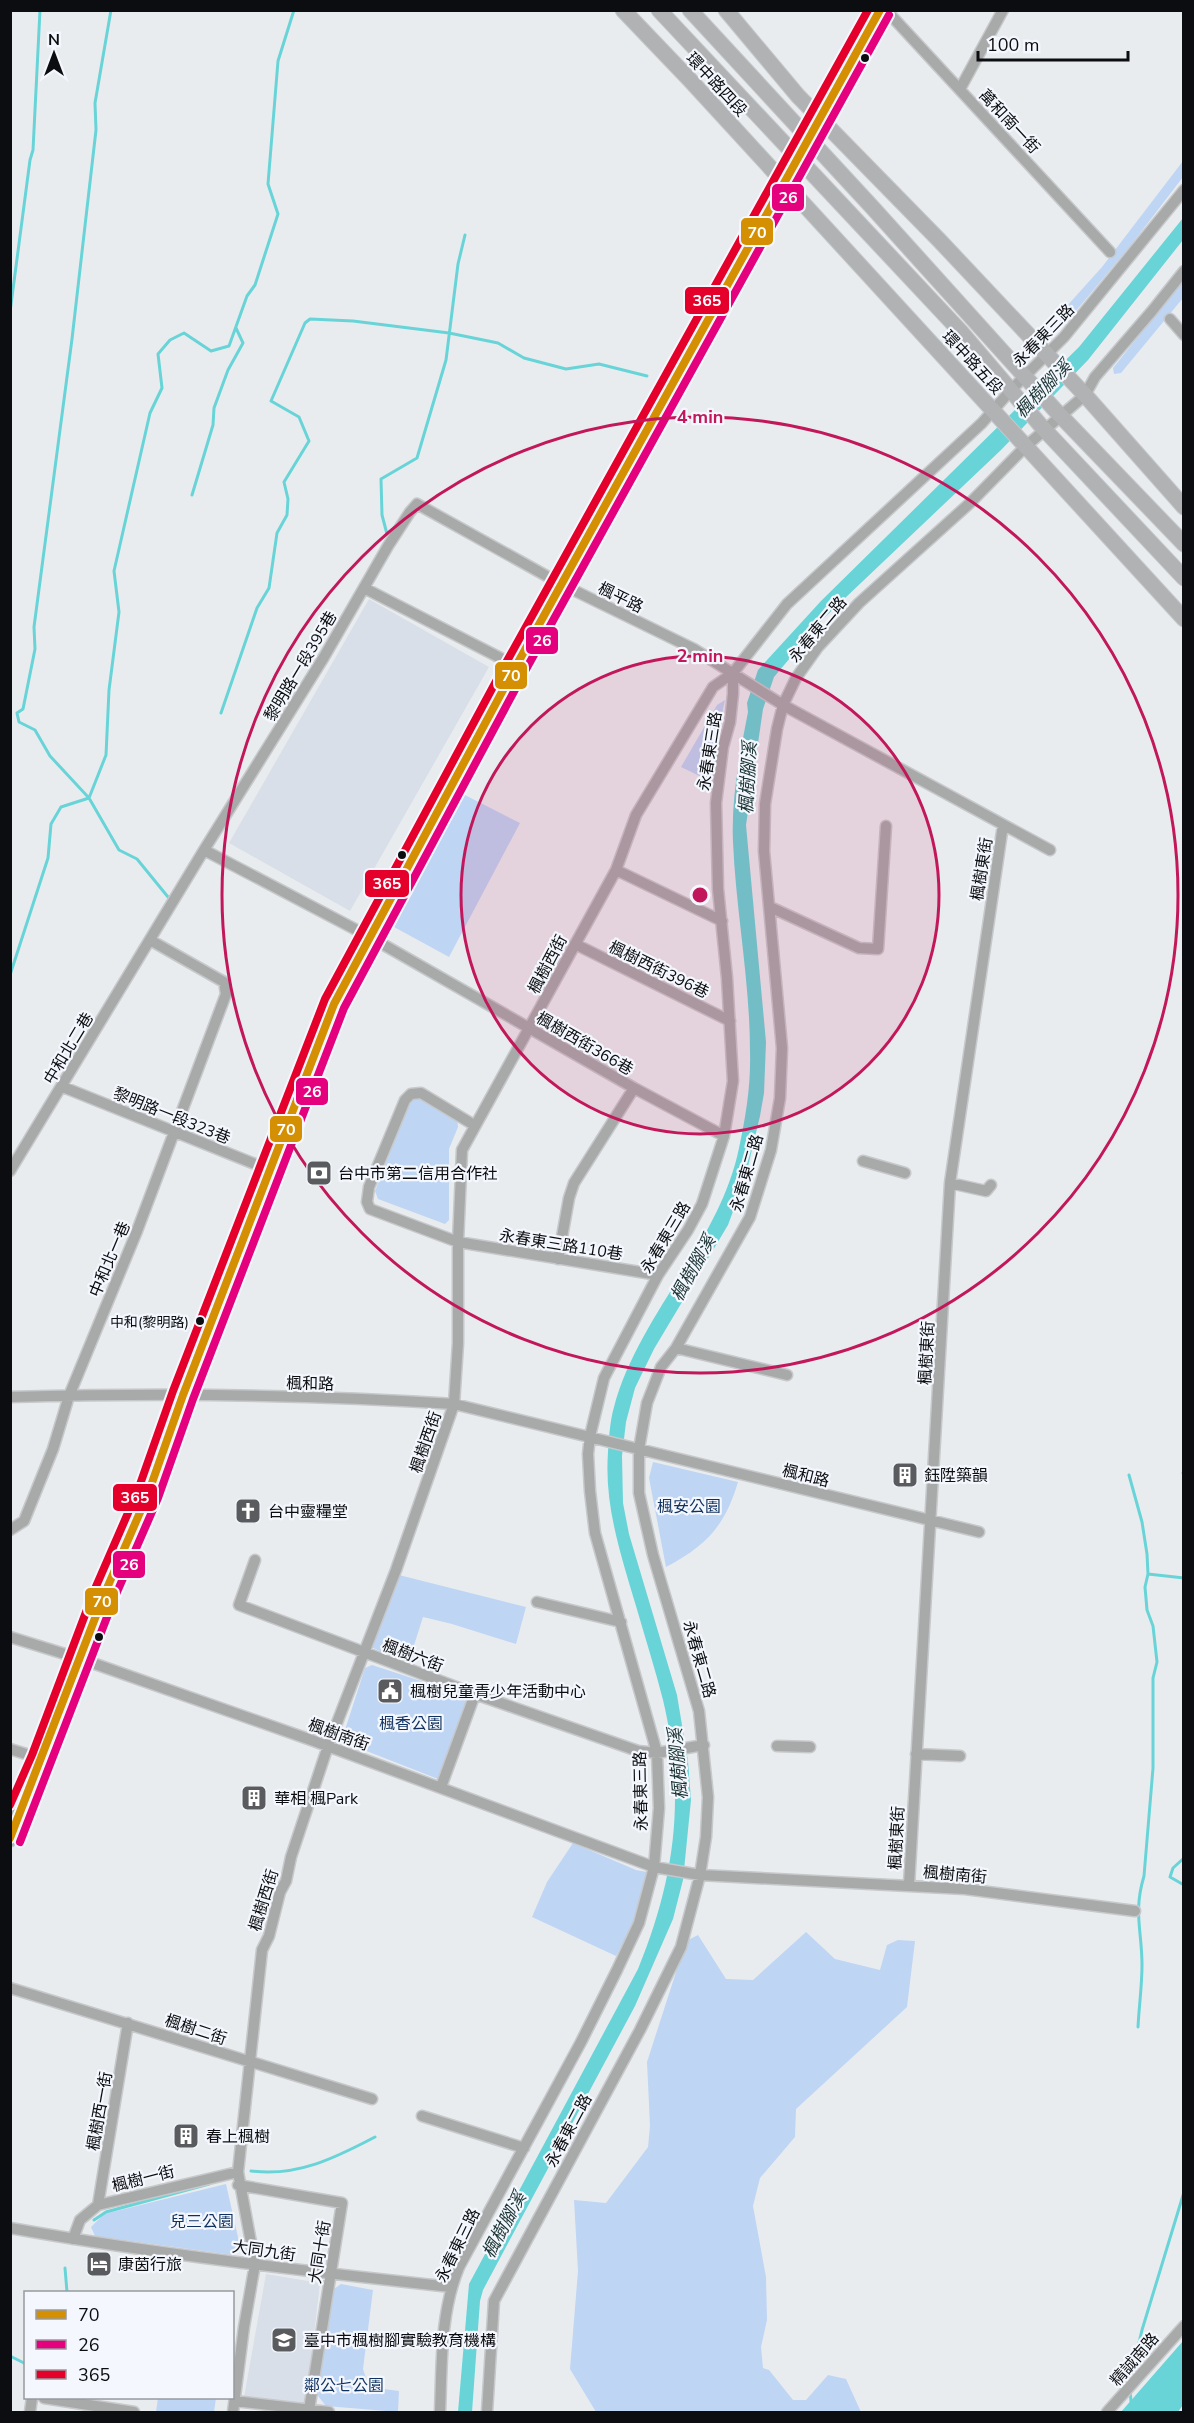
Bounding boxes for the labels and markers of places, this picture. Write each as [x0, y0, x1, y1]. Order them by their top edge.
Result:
unlabelled marker [859, 52, 871, 64]
unlabelled marker [396, 849, 408, 861]
centre of rings [690, 885, 710, 905]
bank icon: 台中市第二信用合作社 [304, 1158, 334, 1188]
place label: 台中市第二信用合作社 [338, 1163, 498, 1185]
place label: 中和(黎明路) [110, 1313, 189, 1332]
marker: 中和(黎明路) [194, 1315, 206, 1327]
building icon: 鈺陞築韻 [890, 1460, 920, 1490]
place label: 鈺陞築韻 [924, 1465, 988, 1487]
church icon: 台中靈糧堂 [233, 1496, 263, 1526]
place label: 台中靈糧堂 [268, 1501, 348, 1523]
unlabelled marker [93, 1631, 105, 1643]
public building icon: 楓樹兒童青少年活動中心 [375, 1676, 405, 1706]
place label: 楓樹兒童青少年活動中心 [410, 1681, 586, 1703]
building icon: 華相 楓Park [239, 1783, 269, 1813]
place label: 華相 楓Park [274, 1788, 359, 1810]
building icon: 春上楓樹 [171, 2121, 201, 2151]
place label: 春上楓樹 [206, 2126, 270, 2148]
hotel icon: 康茵行旅 [84, 2249, 114, 2279]
place label: 康茵行旅 [118, 2254, 182, 2276]
school or university icon: 臺中市楓樹腳實驗教育機構 [269, 2325, 299, 2355]
place label: 臺中市楓樹腳實驗教育機構 [304, 2330, 496, 2352]

